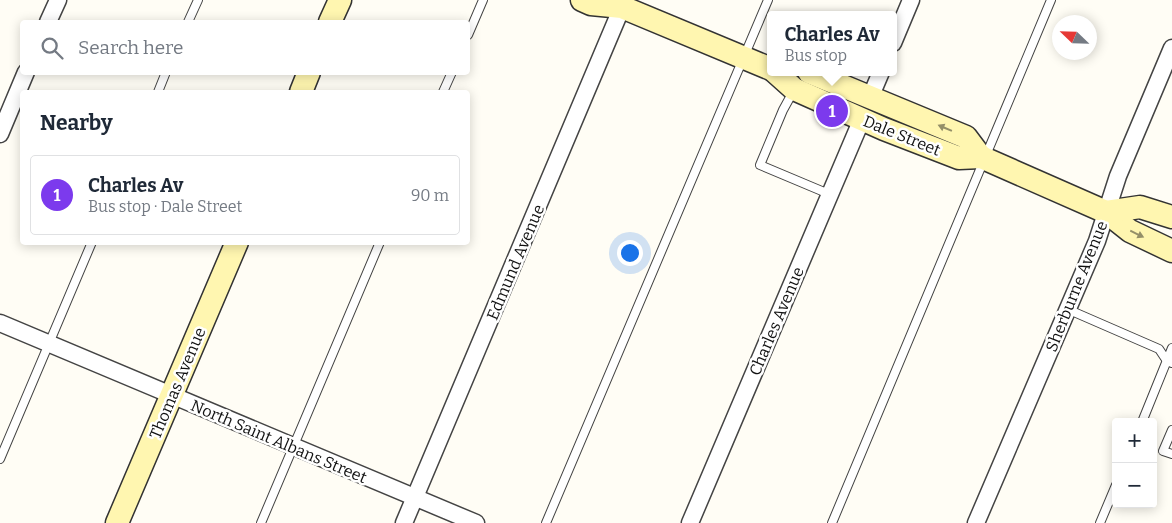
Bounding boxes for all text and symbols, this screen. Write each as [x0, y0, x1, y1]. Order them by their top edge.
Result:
popup [767, 11, 897, 76]
north arrow [1052, 15, 1097, 60]
search box [20, 20, 470, 75]
text: Charles Av [784, 23, 880, 46]
icon: search [38, 34, 66, 62]
text: Search here [78, 36, 183, 59]
text: Bus stop [784, 46, 847, 65]
pin: 1 [816, 92, 848, 130]
text: Nearby [40, 110, 113, 136]
street label: Dale Street [860, 111, 943, 160]
one-way arrow [938, 123, 952, 131]
text: Charles Av [88, 174, 183, 197]
text: 1 [54, 186, 60, 205]
text: 90 m [411, 186, 449, 205]
text: Bus stop · Dale Street [88, 197, 242, 216]
street label: Edmund Avenue [483, 202, 548, 323]
street label: Sherburne Avenue [1042, 218, 1111, 354]
one-way arrow [1130, 230, 1144, 238]
your location [617, 240, 643, 266]
street label: Charles Avenue [745, 264, 808, 378]
street label: Thomas Avenue [145, 325, 210, 442]
street label: North Saint Albans Street [188, 396, 370, 487]
map controls [1112, 418, 1157, 508]
button: + [1112, 418, 1157, 463]
button: − [1112, 463, 1157, 508]

